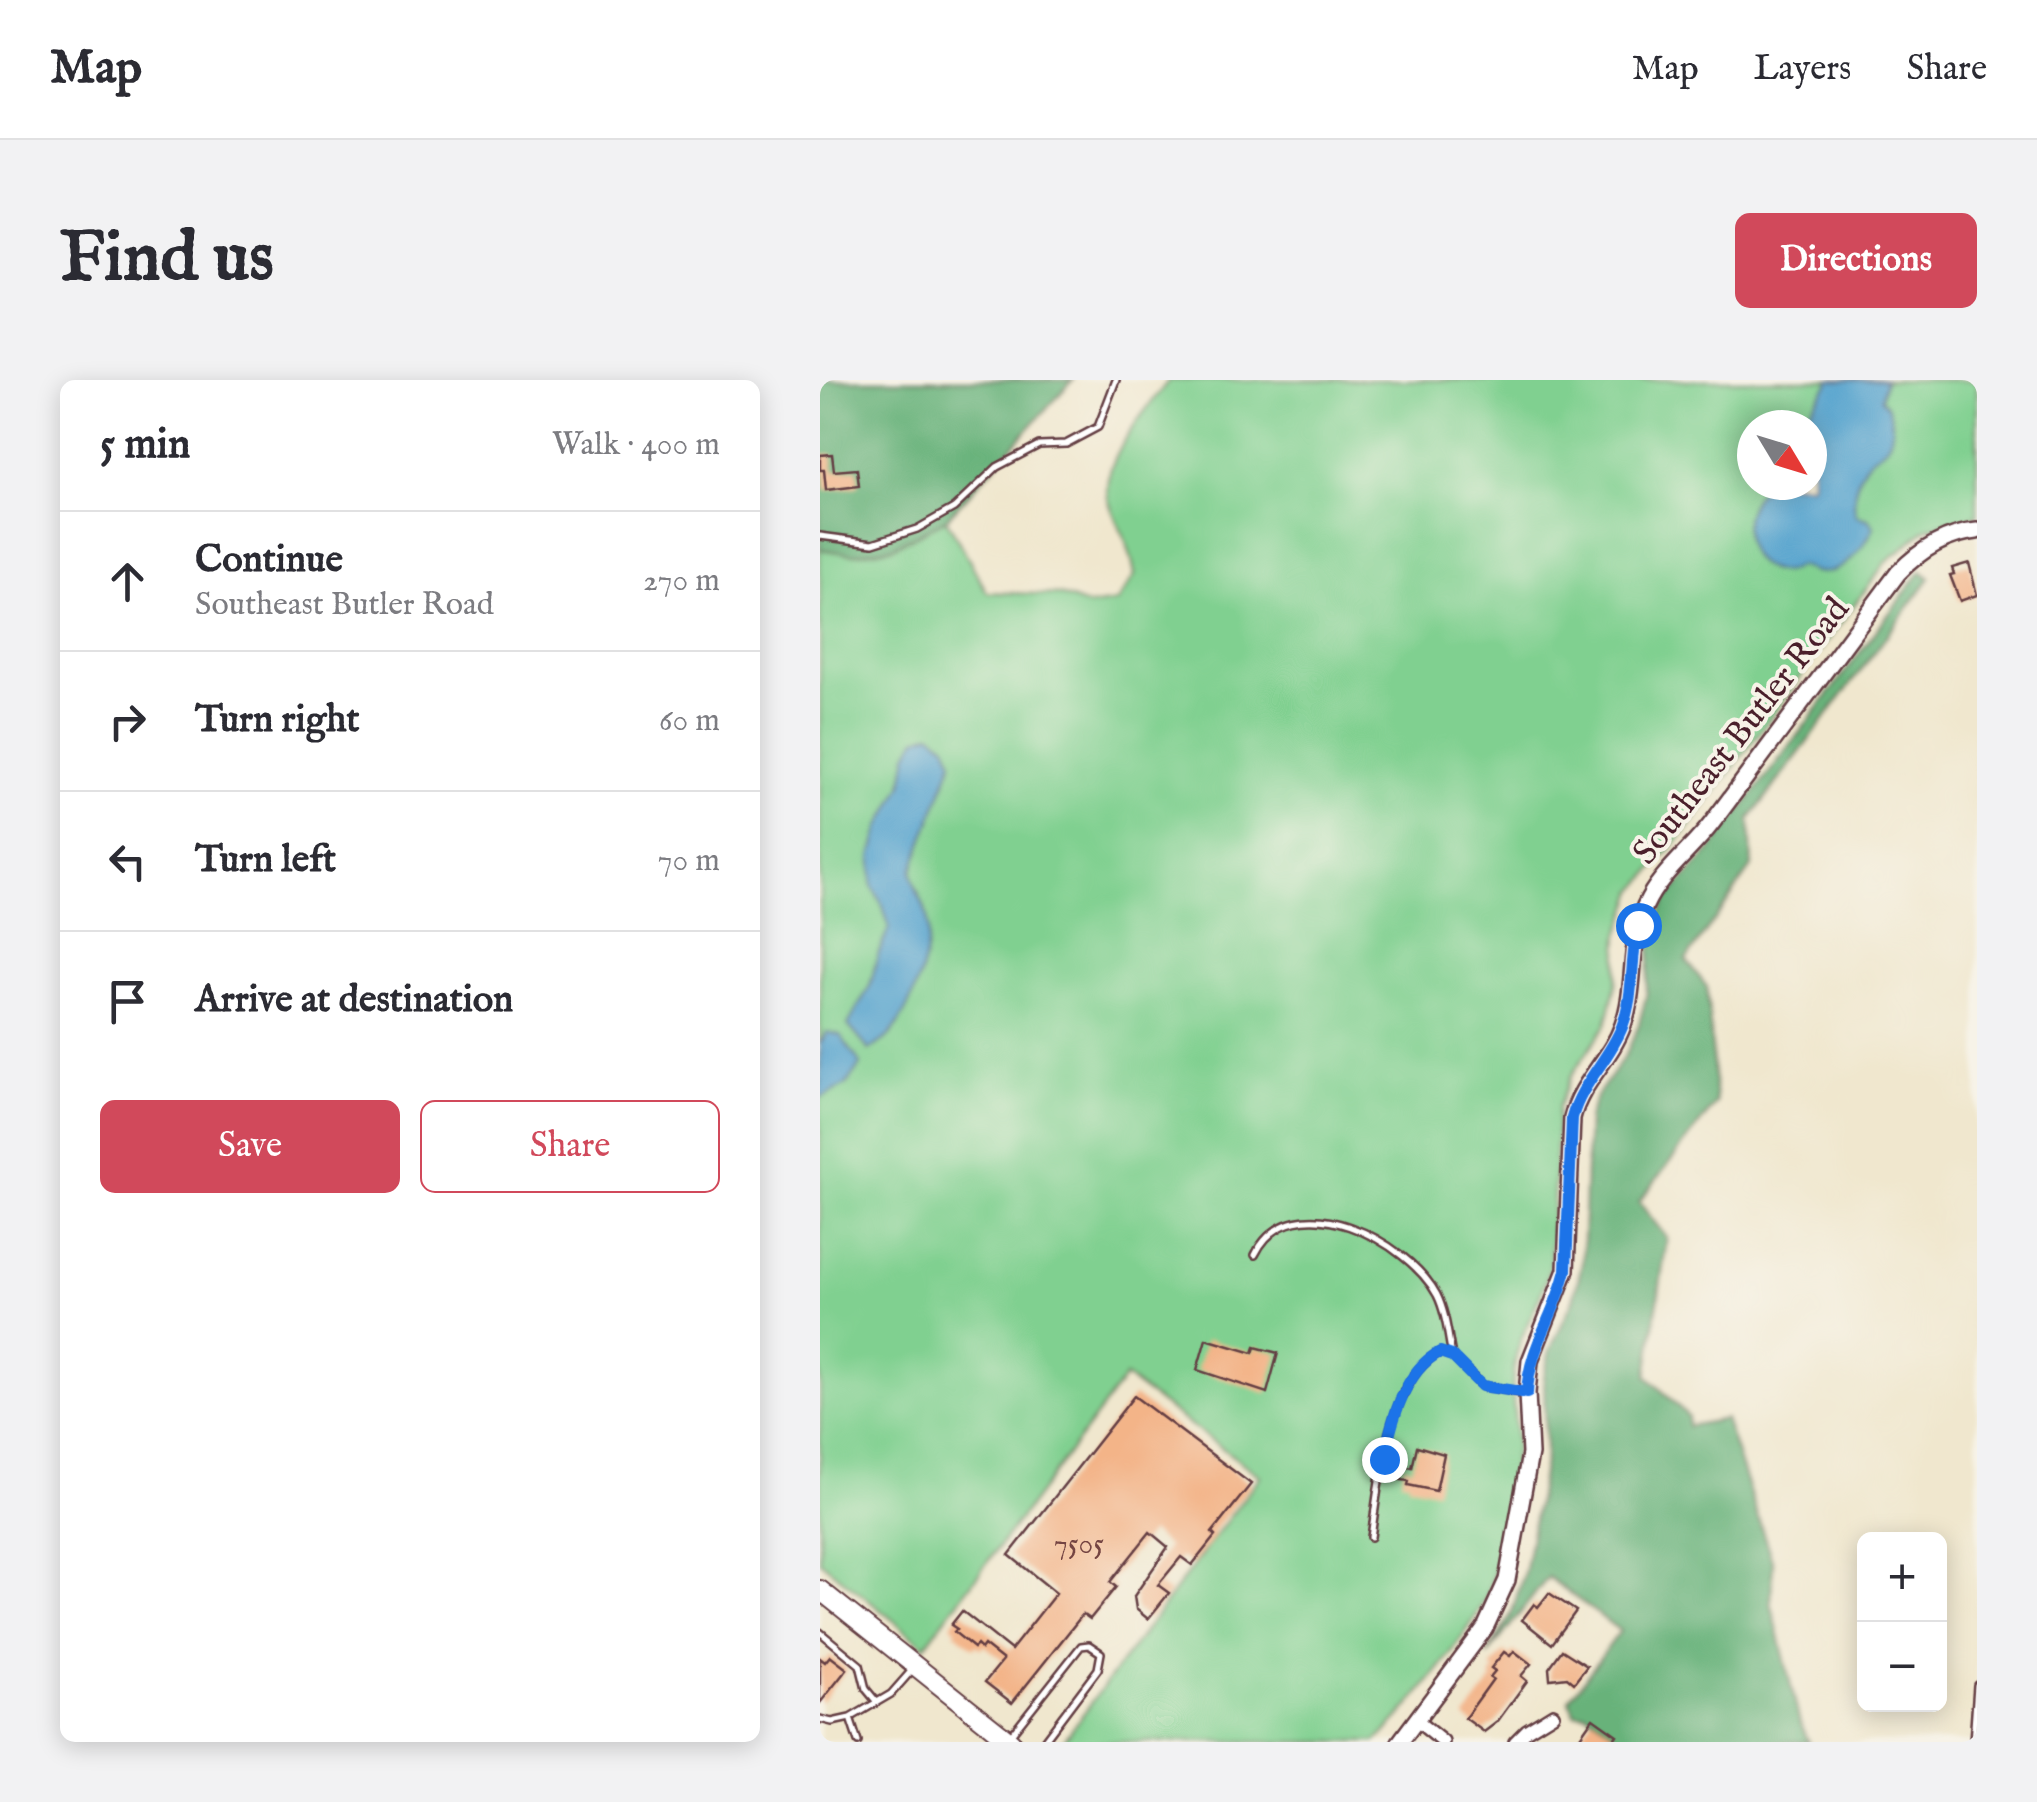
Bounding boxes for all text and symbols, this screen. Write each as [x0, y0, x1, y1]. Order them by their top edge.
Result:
text: Map [50, 39, 142, 99]
text: Map [1632, 47, 1699, 92]
text: Layers [1754, 47, 1851, 92]
text: Share [1906, 47, 1987, 92]
button: Directions [1735, 213, 1977, 308]
text: Find us [60, 216, 274, 304]
north arrow [1737, 410, 1827, 500]
text: 5 min [100, 419, 190, 472]
text: Walk · 400 m [552, 425, 720, 466]
text: Continue [195, 537, 343, 585]
icon: ahead [100, 554, 155, 609]
text: 270 m [643, 561, 720, 602]
text: Southeast Butler Road [195, 585, 494, 626]
street label: Southeast Butler Road [1624, 589, 1861, 874]
icon: right [100, 694, 155, 749]
text: Turn right [195, 697, 359, 745]
text: 60 m [659, 701, 720, 742]
icon: left [100, 834, 155, 889]
text: Turn left [195, 837, 336, 885]
text: 70 m [658, 841, 720, 882]
route start [1616, 903, 1662, 949]
icon: arrive [100, 974, 155, 1029]
text: Arrive at destination [195, 977, 513, 1025]
button: Save [100, 1100, 400, 1193]
button: Share [420, 1100, 720, 1193]
route end [1362, 1437, 1408, 1483]
house number: 7505 [1054, 1526, 1104, 1564]
map controls [1857, 1532, 1947, 1712]
button: + [1857, 1532, 1947, 1622]
button: − [1857, 1622, 1947, 1712]

